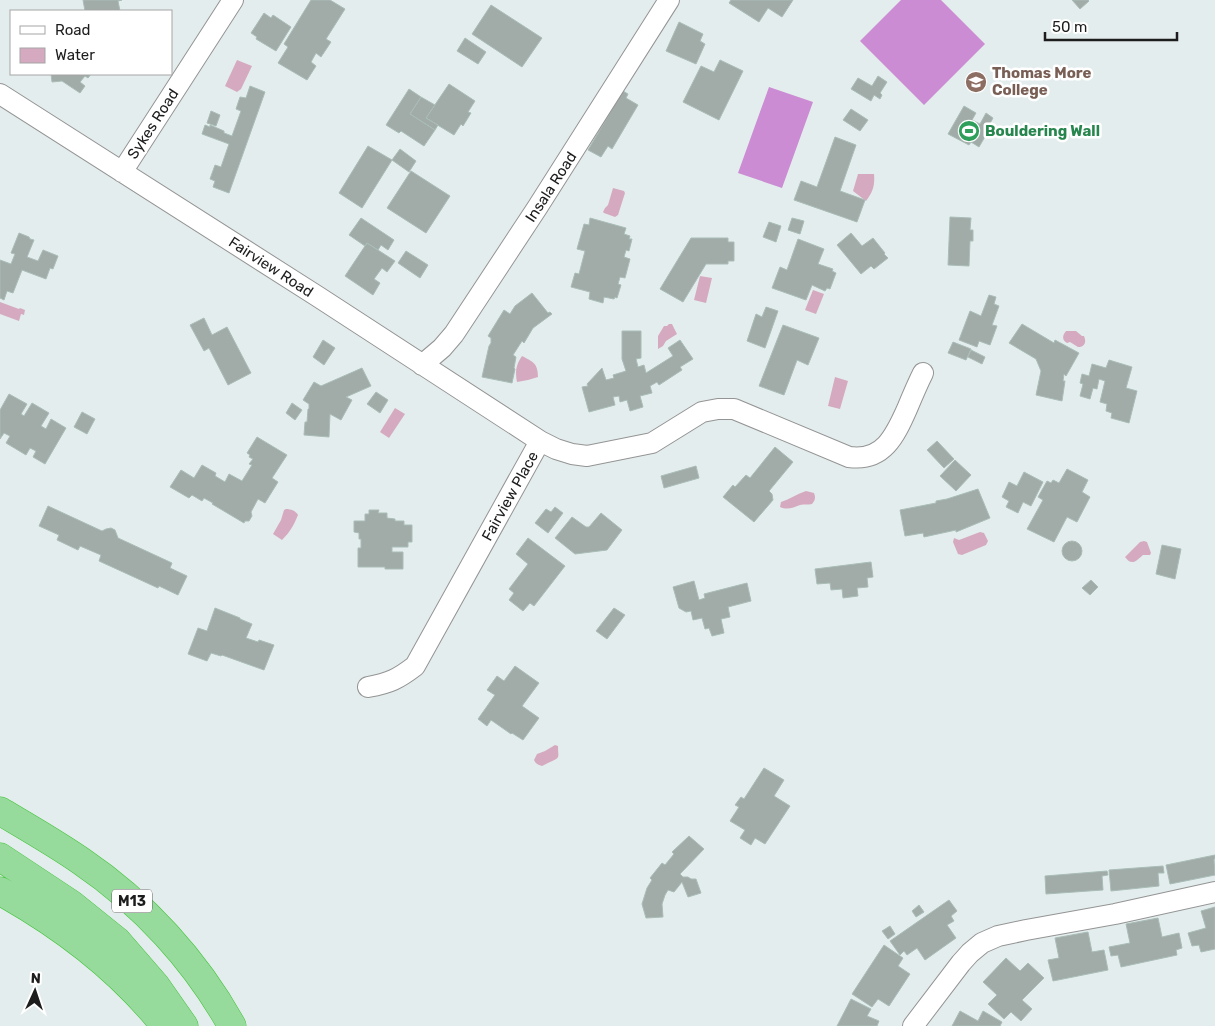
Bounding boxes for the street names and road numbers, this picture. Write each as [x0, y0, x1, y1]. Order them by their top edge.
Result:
street label: Sykes Road [124, 85, 182, 163]
street label: Insala Road [522, 148, 580, 226]
street label: Fairview Road [225, 233, 317, 301]
street label: Fairview Place [478, 448, 542, 544]
road number: M13 [112, 889, 152, 912]

